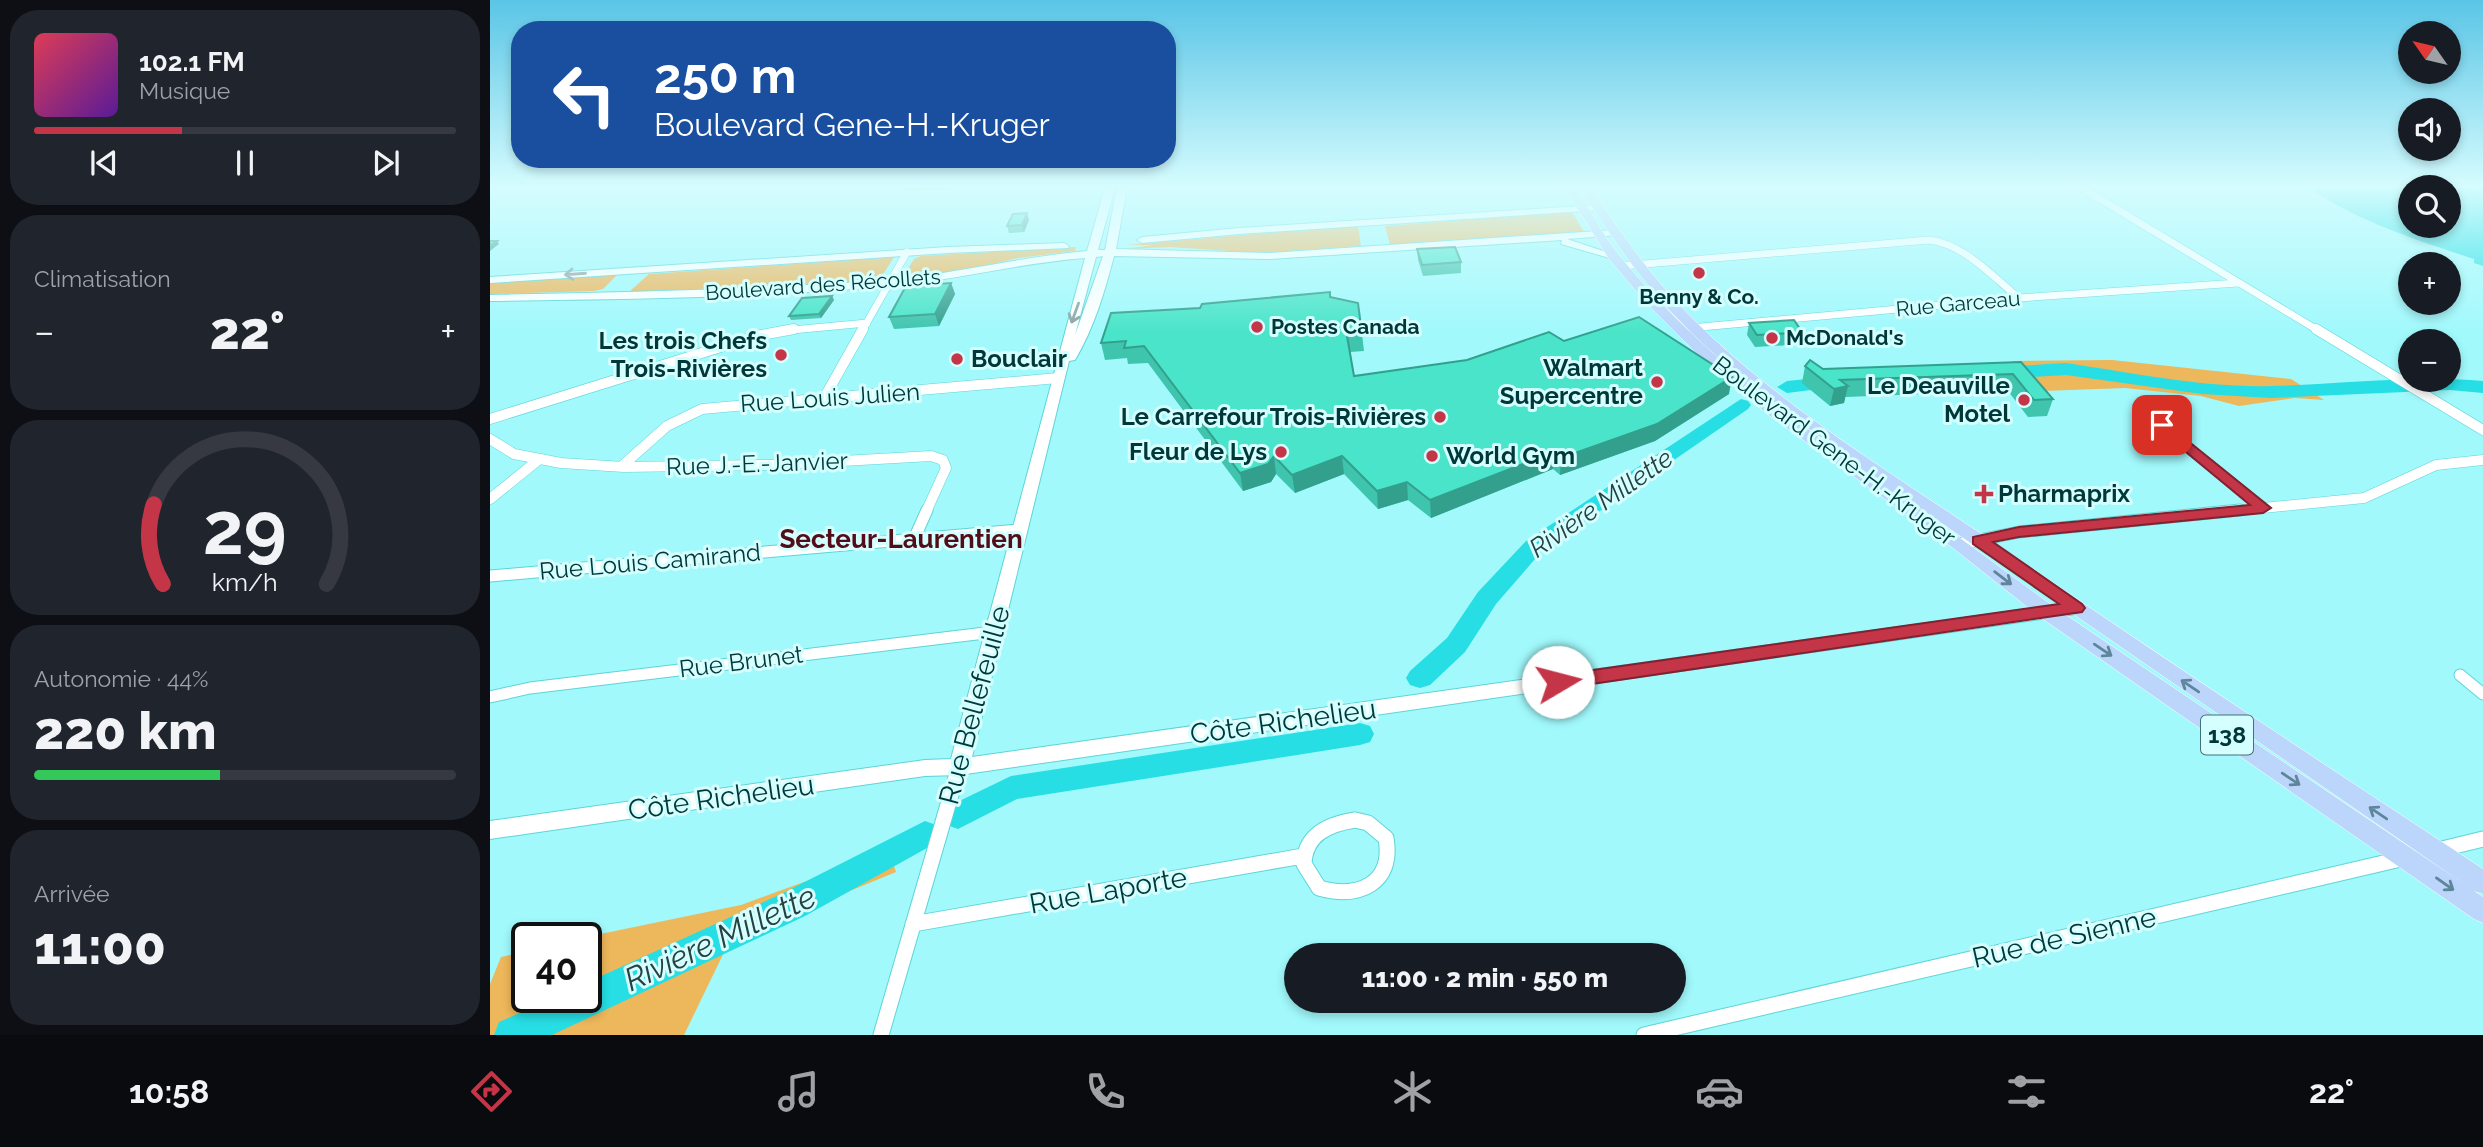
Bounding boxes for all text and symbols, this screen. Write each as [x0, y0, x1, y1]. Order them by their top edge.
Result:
north arrow [2398, 21, 2460, 84]
map controls [2398, 21, 2461, 392]
text: 102.1 FM [139, 47, 245, 77]
text: 250 m [654, 47, 796, 104]
icon: left [539, 49, 630, 140]
text: Musique [139, 77, 230, 104]
button: sound [2398, 98, 2461, 161]
text: Boulevard Gene-H.-Kruger [654, 106, 1050, 143]
icon: previous [85, 144, 123, 182]
icon: pause [226, 144, 264, 182]
icon: next [367, 144, 405, 182]
button: search [2398, 175, 2461, 238]
button: + [2398, 252, 2461, 315]
street label: Boulevard des Récollets [704, 264, 941, 305]
text: Climatisation [34, 265, 171, 292]
marker: Benny & Co. [1691, 265, 1707, 281]
one-way arrow [565, 268, 587, 281]
place label: Benny & Co. [1639, 284, 1759, 309]
street label: Rue Garceau [1895, 286, 2021, 321]
text: 22° [210, 300, 285, 361]
one-way arrow [1068, 302, 1081, 324]
text: − [34, 309, 54, 354]
text: + [440, 309, 456, 354]
place label: Postes Canada [1271, 314, 1420, 339]
marker: Postes Canada [1249, 319, 1265, 335]
place label: McDonald's [1786, 325, 1904, 350]
place label: Les trois Chefs Trois-Rivières [598, 326, 767, 383]
button: − [2398, 329, 2461, 392]
marker: McDonald's [1764, 330, 1780, 346]
place label: Bouclair [971, 344, 1067, 373]
marker: Les trois Chefs Trois-Rivières [773, 347, 789, 363]
street label: Boulevard Gene-H.-Kruger [1707, 350, 1962, 552]
marker: Bouclair [949, 351, 965, 367]
place label: Walmart Supercentre [1500, 353, 1643, 410]
place label: Le Deauville Motel [1867, 371, 2010, 428]
marker: Walmart Supercentre [1649, 374, 1665, 390]
street label: Rue Louis Julien [739, 377, 921, 418]
marker: Le Deauville Motel [2016, 392, 2032, 408]
pin [2132, 395, 2192, 455]
place label: Le Carrefour Trois-Rivières [1121, 402, 1426, 431]
icon: arrive [2143, 406, 2181, 444]
marker: Le Carrefour Trois-Rivières [1432, 409, 1448, 425]
place label: Fleur de Lys [1129, 437, 1267, 466]
place label: World Gym [1446, 441, 1575, 470]
water label: Rivière Millette [1524, 442, 1678, 563]
marker: Fleur de Lys [1273, 444, 1289, 460]
street label: Rue J.-E.-Janvier [666, 446, 849, 481]
marker: World Gym [1424, 448, 1440, 464]
place label: Pharmaprix [1998, 479, 2130, 508]
text: 29 [203, 486, 287, 571]
marker: Pharmaprix [1976, 486, 1992, 502]
district label: Secteur-Laurentien [779, 524, 1023, 554]
street label: Rue Louis Camirand [538, 537, 762, 586]
text: km/h [212, 566, 278, 596]
one-way arrow [1993, 571, 2012, 585]
street label: Rue Bellefeuille [932, 602, 1017, 808]
street label: Rue Brunet [677, 640, 805, 683]
one-way arrow [2093, 643, 2112, 658]
position arrow [1521, 645, 1595, 719]
text: Autonomie · 44% [34, 665, 209, 692]
one-way arrow [2181, 678, 2200, 693]
street label: Côte Richelieu [1188, 692, 1378, 751]
text: 220 km [34, 700, 217, 761]
road number: 138 [2201, 716, 2253, 754]
street label: Côte Richelieu [626, 768, 816, 827]
one-way arrow [2281, 771, 2300, 786]
one-way arrow [2369, 806, 2389, 820]
street label: Rue Laporte [1027, 860, 1189, 921]
water label: Rivière Millette [618, 877, 821, 998]
one-way arrow [2435, 877, 2454, 891]
text: Arrivée [34, 880, 110, 907]
street label: Rue de Sienne [1969, 900, 2159, 975]
text: 11:00 [34, 915, 166, 976]
speed limit sign: 40 [511, 922, 602, 1013]
text: 11:00 · 2 min · 550 m [1362, 963, 1608, 993]
icon: directions [467, 1067, 516, 1116]
icon: music [774, 1067, 823, 1116]
icon: phone [1081, 1067, 1130, 1116]
icon: climate [1388, 1067, 1437, 1116]
icon: car [1695, 1067, 1744, 1116]
icon: filters [2002, 1067, 2051, 1116]
text: 10:58 [129, 1073, 209, 1110]
text: 22° [2309, 1073, 2354, 1110]

